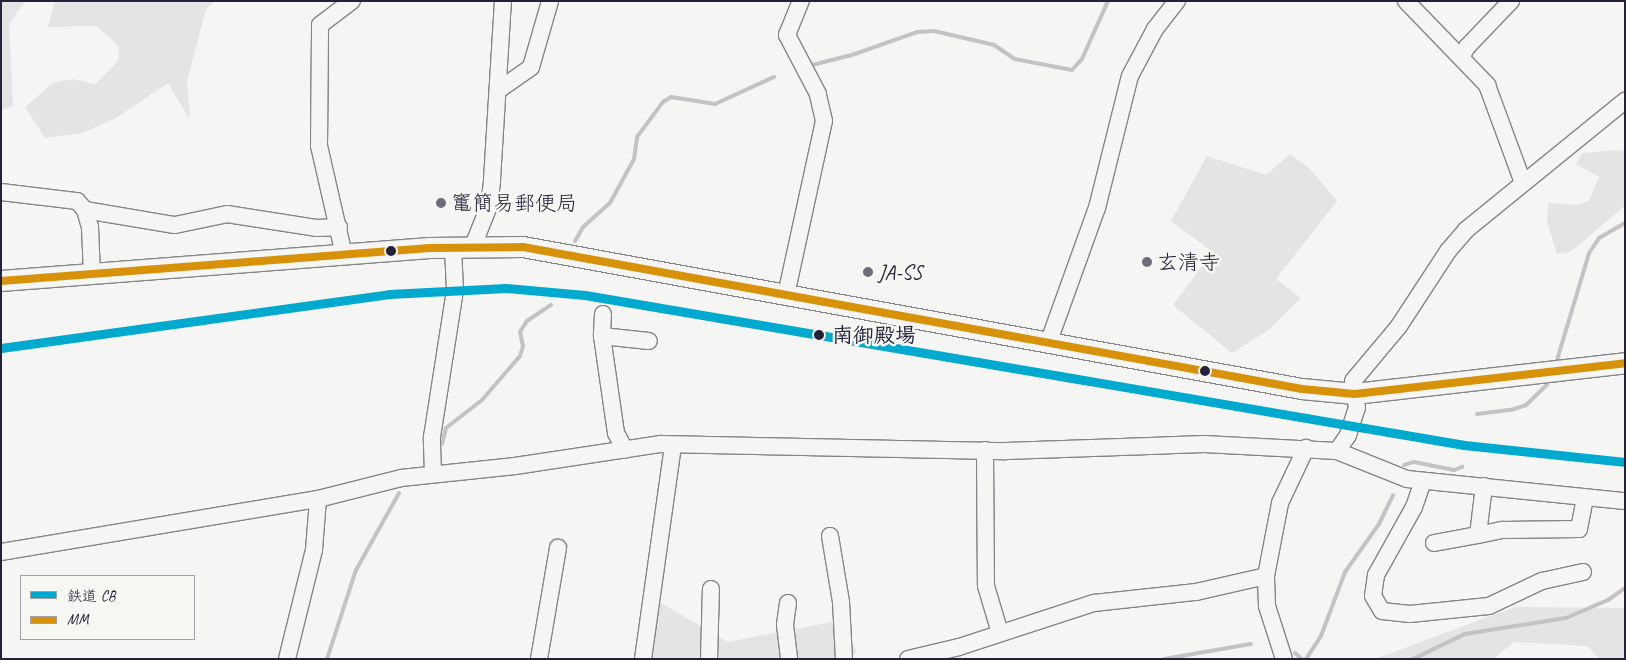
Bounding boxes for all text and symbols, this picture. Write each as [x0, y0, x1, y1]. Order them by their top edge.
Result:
place label: 竃簡易郵便局 [451, 190, 577, 216]
marker: 竃簡易郵便局 [435, 197, 447, 209]
unlabelled marker [386, 246, 396, 256]
place label: 玄清寺 [1157, 249, 1220, 275]
marker: 玄清寺 [1141, 256, 1153, 268]
place label: JA-SS [878, 259, 922, 285]
marker: JA-SS [862, 266, 874, 278]
place label: 南御殿場 [832, 322, 916, 348]
marker: 南御殿場 [810, 326, 828, 344]
unlabelled marker [1200, 366, 1210, 376]
legend [20, 575, 195, 640]
text: 鉄道 CB [67, 587, 115, 606]
text: MM [67, 610, 89, 629]

